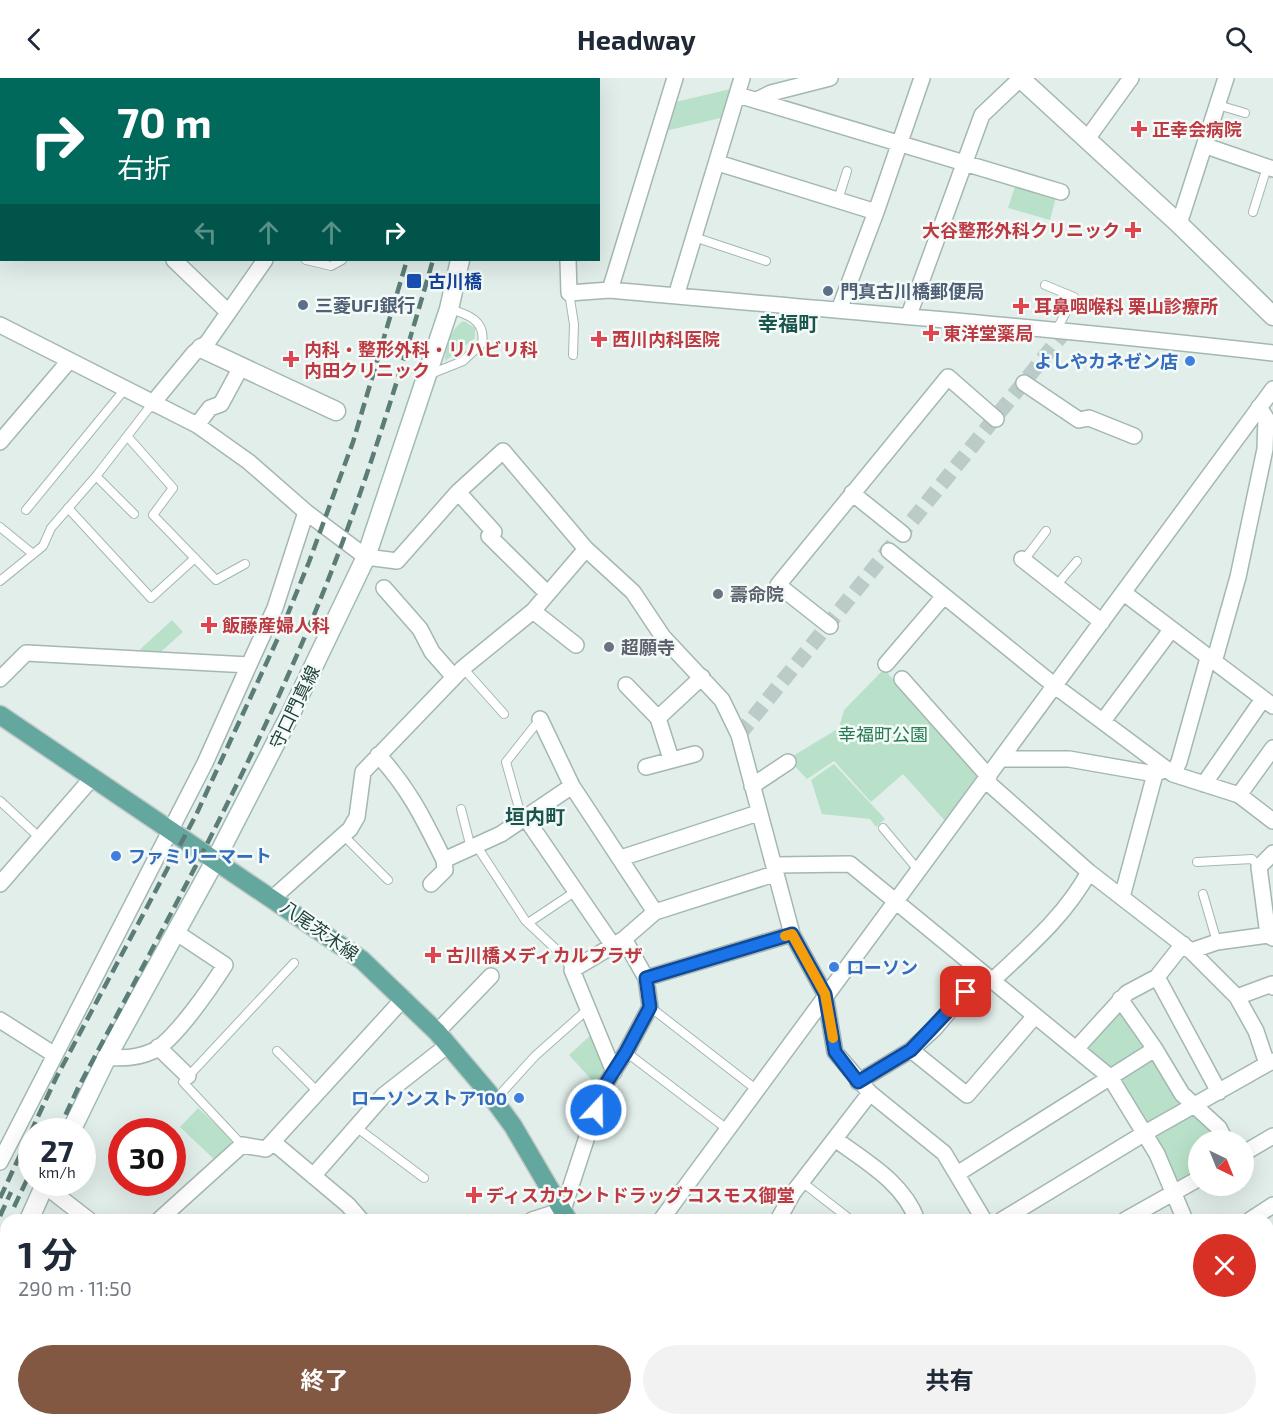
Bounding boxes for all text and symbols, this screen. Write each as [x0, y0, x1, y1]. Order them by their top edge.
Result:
icon: back [18, 23, 51, 56]
text: Headway [577, 23, 696, 55]
icon: search [1222, 23, 1255, 56]
text: 70 m [117, 96, 212, 146]
icon: right [18, 102, 96, 180]
place label: 正幸会病院 [1152, 118, 1242, 140]
marker: 正幸会病院 [1130, 120, 1148, 138]
text: 右折 [117, 151, 171, 183]
icon: left [189, 216, 222, 249]
icon: ahead [252, 216, 285, 249]
icon: ahead [315, 216, 348, 249]
icon: right [378, 216, 411, 249]
place label: 大谷整形外科クリニック [922, 219, 1120, 241]
marker: 大谷整形外科クリニック [1124, 221, 1142, 239]
place label: 古川橋 [428, 270, 482, 292]
marker: 古川橋 [405, 272, 423, 290]
place label: 門真古川橋郵便局 [840, 280, 984, 302]
marker: 門真古川橋郵便局 [821, 284, 835, 298]
place label: 三菱UFJ銀行 [315, 294, 415, 316]
place label: 耳鼻咽喉科 栗山診療所 [1034, 295, 1218, 317]
marker: 耳鼻咽喉科 栗山診療所 [1012, 297, 1030, 315]
marker: 三菱UFJ銀行 [296, 298, 310, 312]
district label: 幸福町 [758, 311, 818, 335]
place label: 東洋堂薬局 [943, 322, 1033, 344]
marker: 東洋堂薬局 [924, 326, 938, 340]
place label: 西川内科医院 [612, 328, 720, 350]
marker: 西川内科医院 [590, 330, 608, 348]
place label: 内科・整形外科・リハビリ科 内田クリニック [304, 338, 538, 381]
marker: 内科・整形外科・リハビリ科 内田クリニック [282, 350, 300, 368]
place label: よしやカネゼン店 [1034, 350, 1178, 372]
marker: よしやカネゼン店 [1183, 354, 1197, 368]
place label: 壽命院 [730, 583, 784, 605]
marker: 壽命院 [711, 587, 725, 601]
place label: 飯藤産婦人科 [222, 614, 330, 636]
marker: 飯藤産婦人科 [200, 616, 218, 634]
place label: 超願寺 [621, 636, 675, 658]
marker: 超願寺 [602, 640, 616, 654]
street label: 守口門真線 [264, 662, 324, 752]
park label: 幸福町公園 [838, 723, 928, 745]
district label: 垣内町 [505, 804, 565, 828]
place label: ファミリーマート [128, 845, 272, 867]
marker: ファミリーマート [109, 849, 123, 863]
street label: 八尾茨木線 [277, 895, 363, 965]
place label: 古川橋メディカルプラザ [446, 944, 643, 966]
marker: 古川橋メディカルプラザ [424, 946, 442, 964]
place label: ローソン [846, 956, 918, 978]
marker: ローソン [827, 960, 841, 974]
pin [940, 966, 991, 1017]
icon: arrive [949, 975, 982, 1008]
position arrow [564, 1078, 628, 1142]
place label: ローソンストア100 [351, 1087, 507, 1109]
marker: ローソンストア100 [512, 1091, 526, 1105]
speed limit sign: 30 [108, 1118, 186, 1196]
north arrow [1188, 1130, 1254, 1196]
map controls [1188, 1130, 1254, 1196]
text: 27 [40, 1132, 74, 1168]
text: km/h [38, 1163, 76, 1181]
place label: ディスカウントドラッグ コスモス御堂 [486, 1184, 795, 1206]
marker: ディスカウントドラッグ コスモス御堂 [467, 1188, 481, 1202]
text: 1 分 [18, 1232, 77, 1275]
button: close [1193, 1234, 1256, 1297]
text: 290 m · 11:50 [18, 1276, 132, 1300]
button: 終了 [18, 1345, 631, 1414]
button: 共有 [643, 1345, 1256, 1414]

